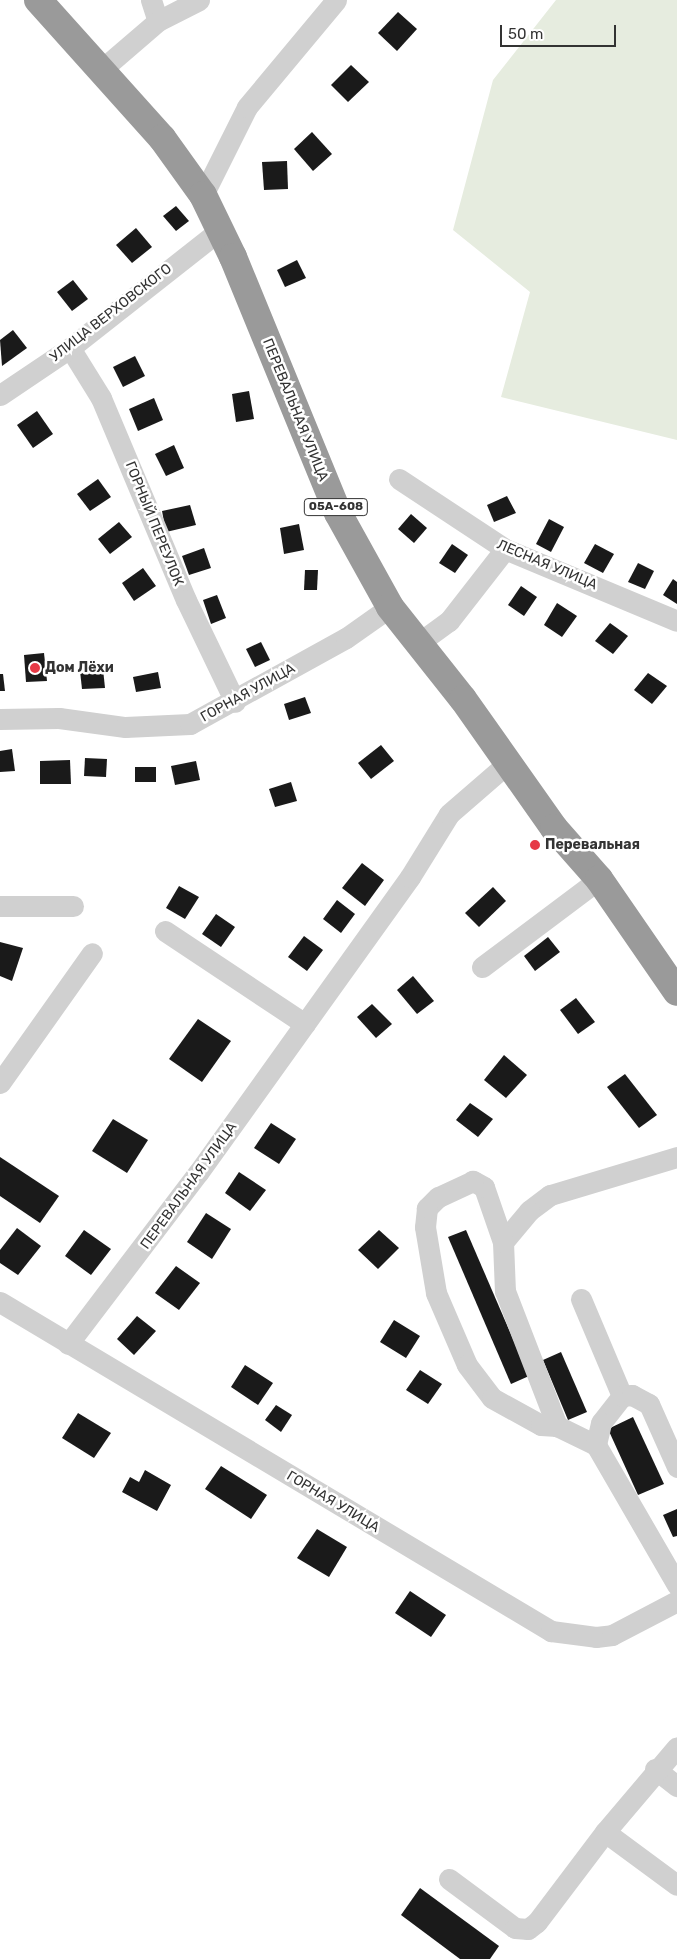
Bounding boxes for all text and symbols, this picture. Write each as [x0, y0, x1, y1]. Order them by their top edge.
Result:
scale bar [502, 15, 618, 47]
text: 50 m [508, 25, 543, 43]
street label: УЛИЦА ВЕРХОВСКОГО [47, 260, 175, 366]
street label: ПЕРЕВАЛЬНАЯ УЛИЦА [259, 336, 331, 484]
street label: ГОРНЫЙ ПЕРЕУЛОК [121, 459, 187, 589]
road number: 05А-608 [304, 498, 368, 516]
street label: ЛЕСНАЯ УЛИЦА [494, 536, 600, 594]
place label: Дом Лёхи [45, 660, 114, 676]
street label: ГОРНАЯ УЛИЦА [198, 660, 298, 726]
marker: Дом Лёхи [29, 662, 41, 674]
place label: Перевальная [545, 837, 640, 853]
marker: Перевальная [529, 839, 541, 851]
street label: ПЕРЕВАЛЬНАЯ УЛИЦА [137, 1119, 241, 1253]
street label: ГОРНАЯ УЛИЦА [284, 1468, 382, 1536]

